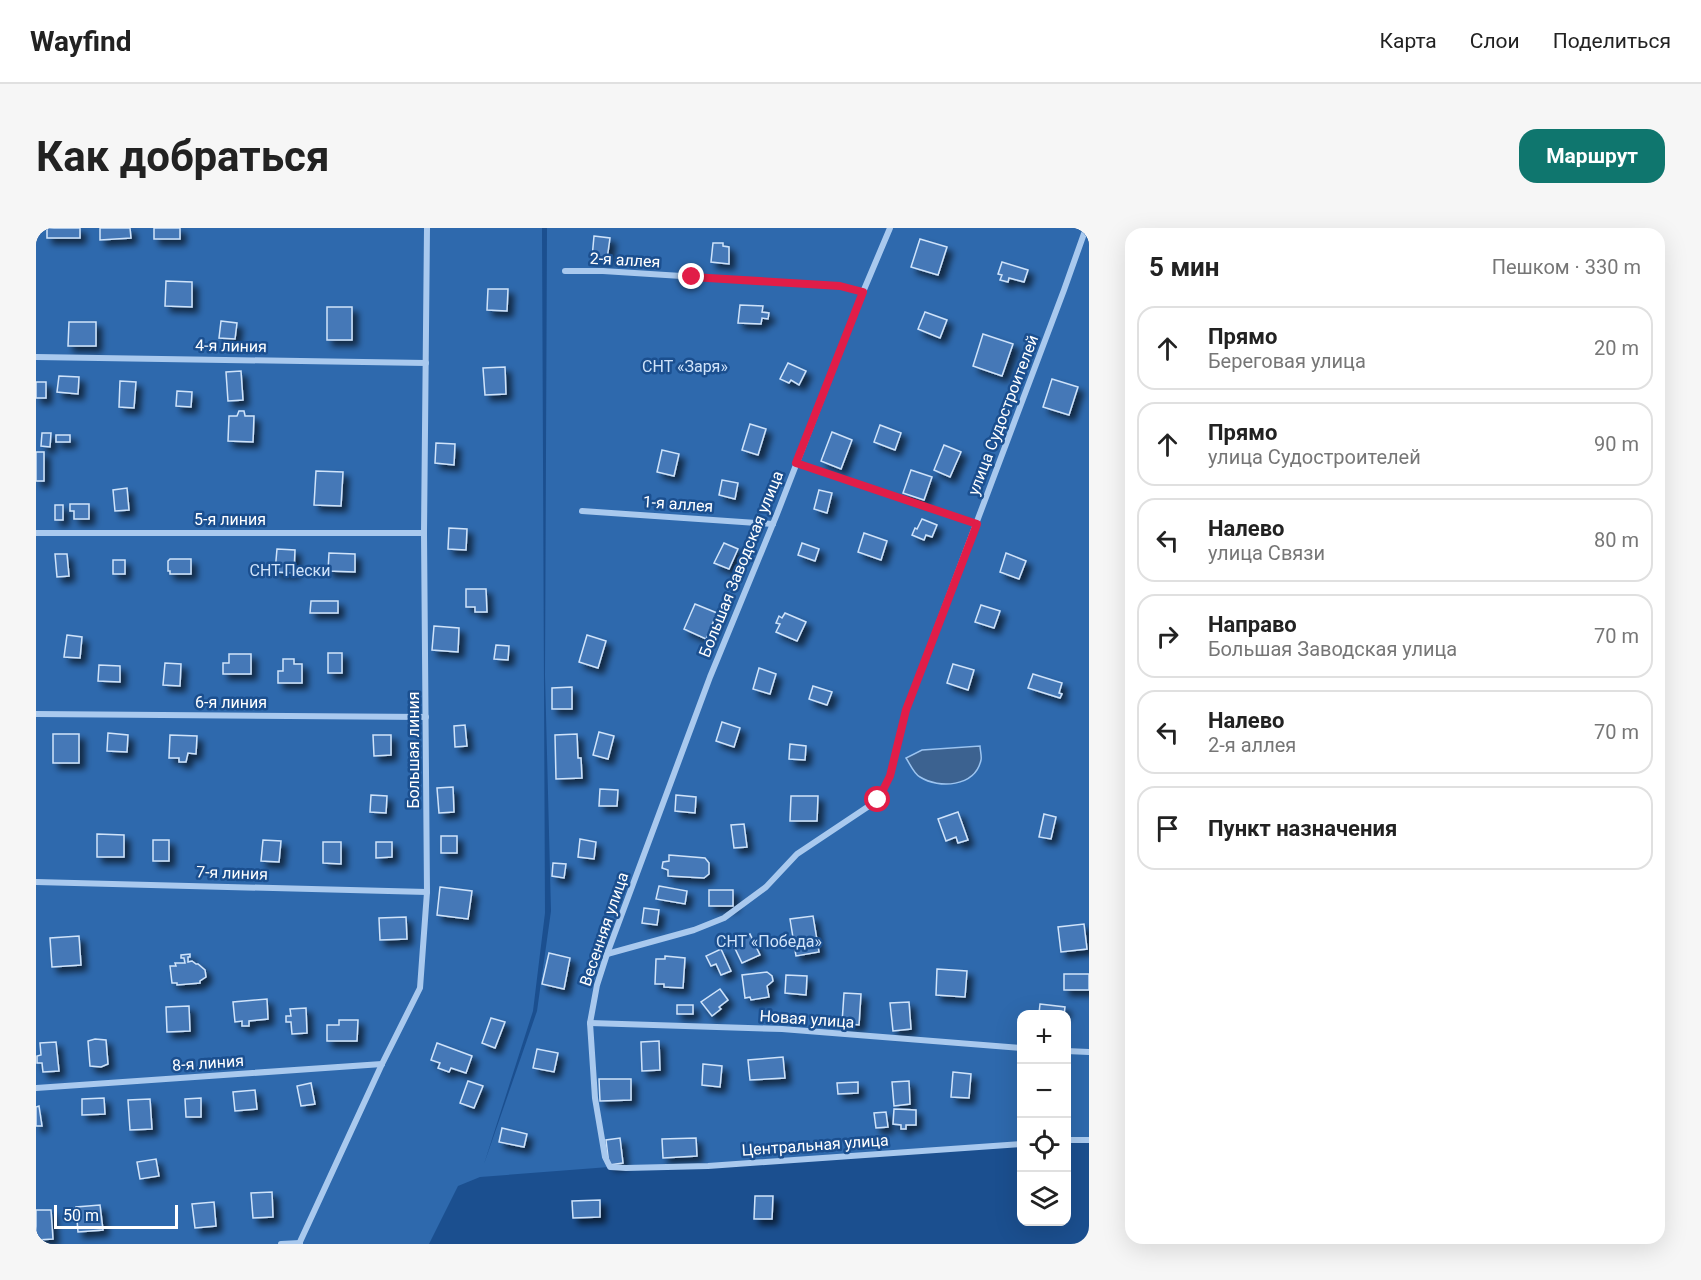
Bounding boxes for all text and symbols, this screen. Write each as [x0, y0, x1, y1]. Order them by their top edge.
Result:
text: Wayfind [30, 25, 131, 58]
text: Карта [1380, 29, 1437, 53]
text: Слои [1470, 29, 1520, 53]
text: Поделиться [1553, 29, 1671, 53]
button: Маршрут [1519, 129, 1665, 183]
text: Как добраться [36, 132, 330, 181]
street label: 2-я аллея [589, 249, 661, 271]
text: 5 мин [1149, 252, 1220, 282]
text: Пешком · 330 m [1492, 255, 1641, 279]
route end [678, 263, 704, 289]
text: Прямо [1208, 324, 1277, 349]
street label: улица Судостроителей [964, 332, 1042, 498]
icon: ahead [1151, 332, 1184, 365]
street label: 4-я линия [195, 336, 267, 356]
text: 20 m [1594, 336, 1639, 360]
text: Береговая улица [1208, 349, 1366, 373]
park label: СНТ «Заря» [642, 357, 728, 376]
text: Прямо [1208, 420, 1277, 445]
icon: ahead [1151, 428, 1184, 461]
text: 90 m [1594, 432, 1639, 456]
text: улица Судостроителей [1208, 445, 1421, 469]
street label: Большая Заводская улица [695, 468, 787, 660]
street label: 1-я аллея [642, 492, 714, 516]
street label: 5-я линия [194, 510, 266, 529]
text: Налево [1208, 516, 1285, 541]
icon: left [1151, 524, 1184, 557]
text: 80 m [1594, 528, 1639, 552]
text: улица Связи [1208, 541, 1325, 565]
park label: СНТ Пески [250, 561, 330, 580]
text: Направо [1208, 612, 1297, 637]
icon: right [1151, 620, 1184, 653]
text: 70 m [1594, 624, 1639, 648]
text: Большая Заводская улица [1208, 637, 1457, 661]
street label: Большая линия [404, 691, 423, 809]
street label: 6-я линия [195, 693, 267, 712]
text: Налево [1208, 708, 1285, 733]
icon: left [1151, 716, 1184, 749]
text: 70 m [1594, 720, 1639, 744]
text: 2-я аллея [1208, 733, 1296, 757]
route start [864, 786, 890, 812]
icon: arrive [1151, 812, 1184, 845]
text: Пункт назначения [1208, 816, 1397, 841]
street label: 7-я линия [196, 862, 268, 884]
street label: Весенняя улица [576, 870, 632, 988]
park label: СНТ «Победа» [716, 932, 822, 951]
street label: Новая улица [759, 1006, 855, 1032]
map controls [1017, 1010, 1071, 1226]
button: + [1017, 1010, 1071, 1064]
street label: 8-я линия [171, 1051, 245, 1075]
button: − [1017, 1064, 1071, 1118]
button: locate [1017, 1118, 1071, 1172]
street label: Центральная улица [741, 1130, 889, 1160]
button: layers [1017, 1172, 1071, 1226]
scale bar [54, 1202, 178, 1230]
text: 50 m [63, 1206, 99, 1225]

